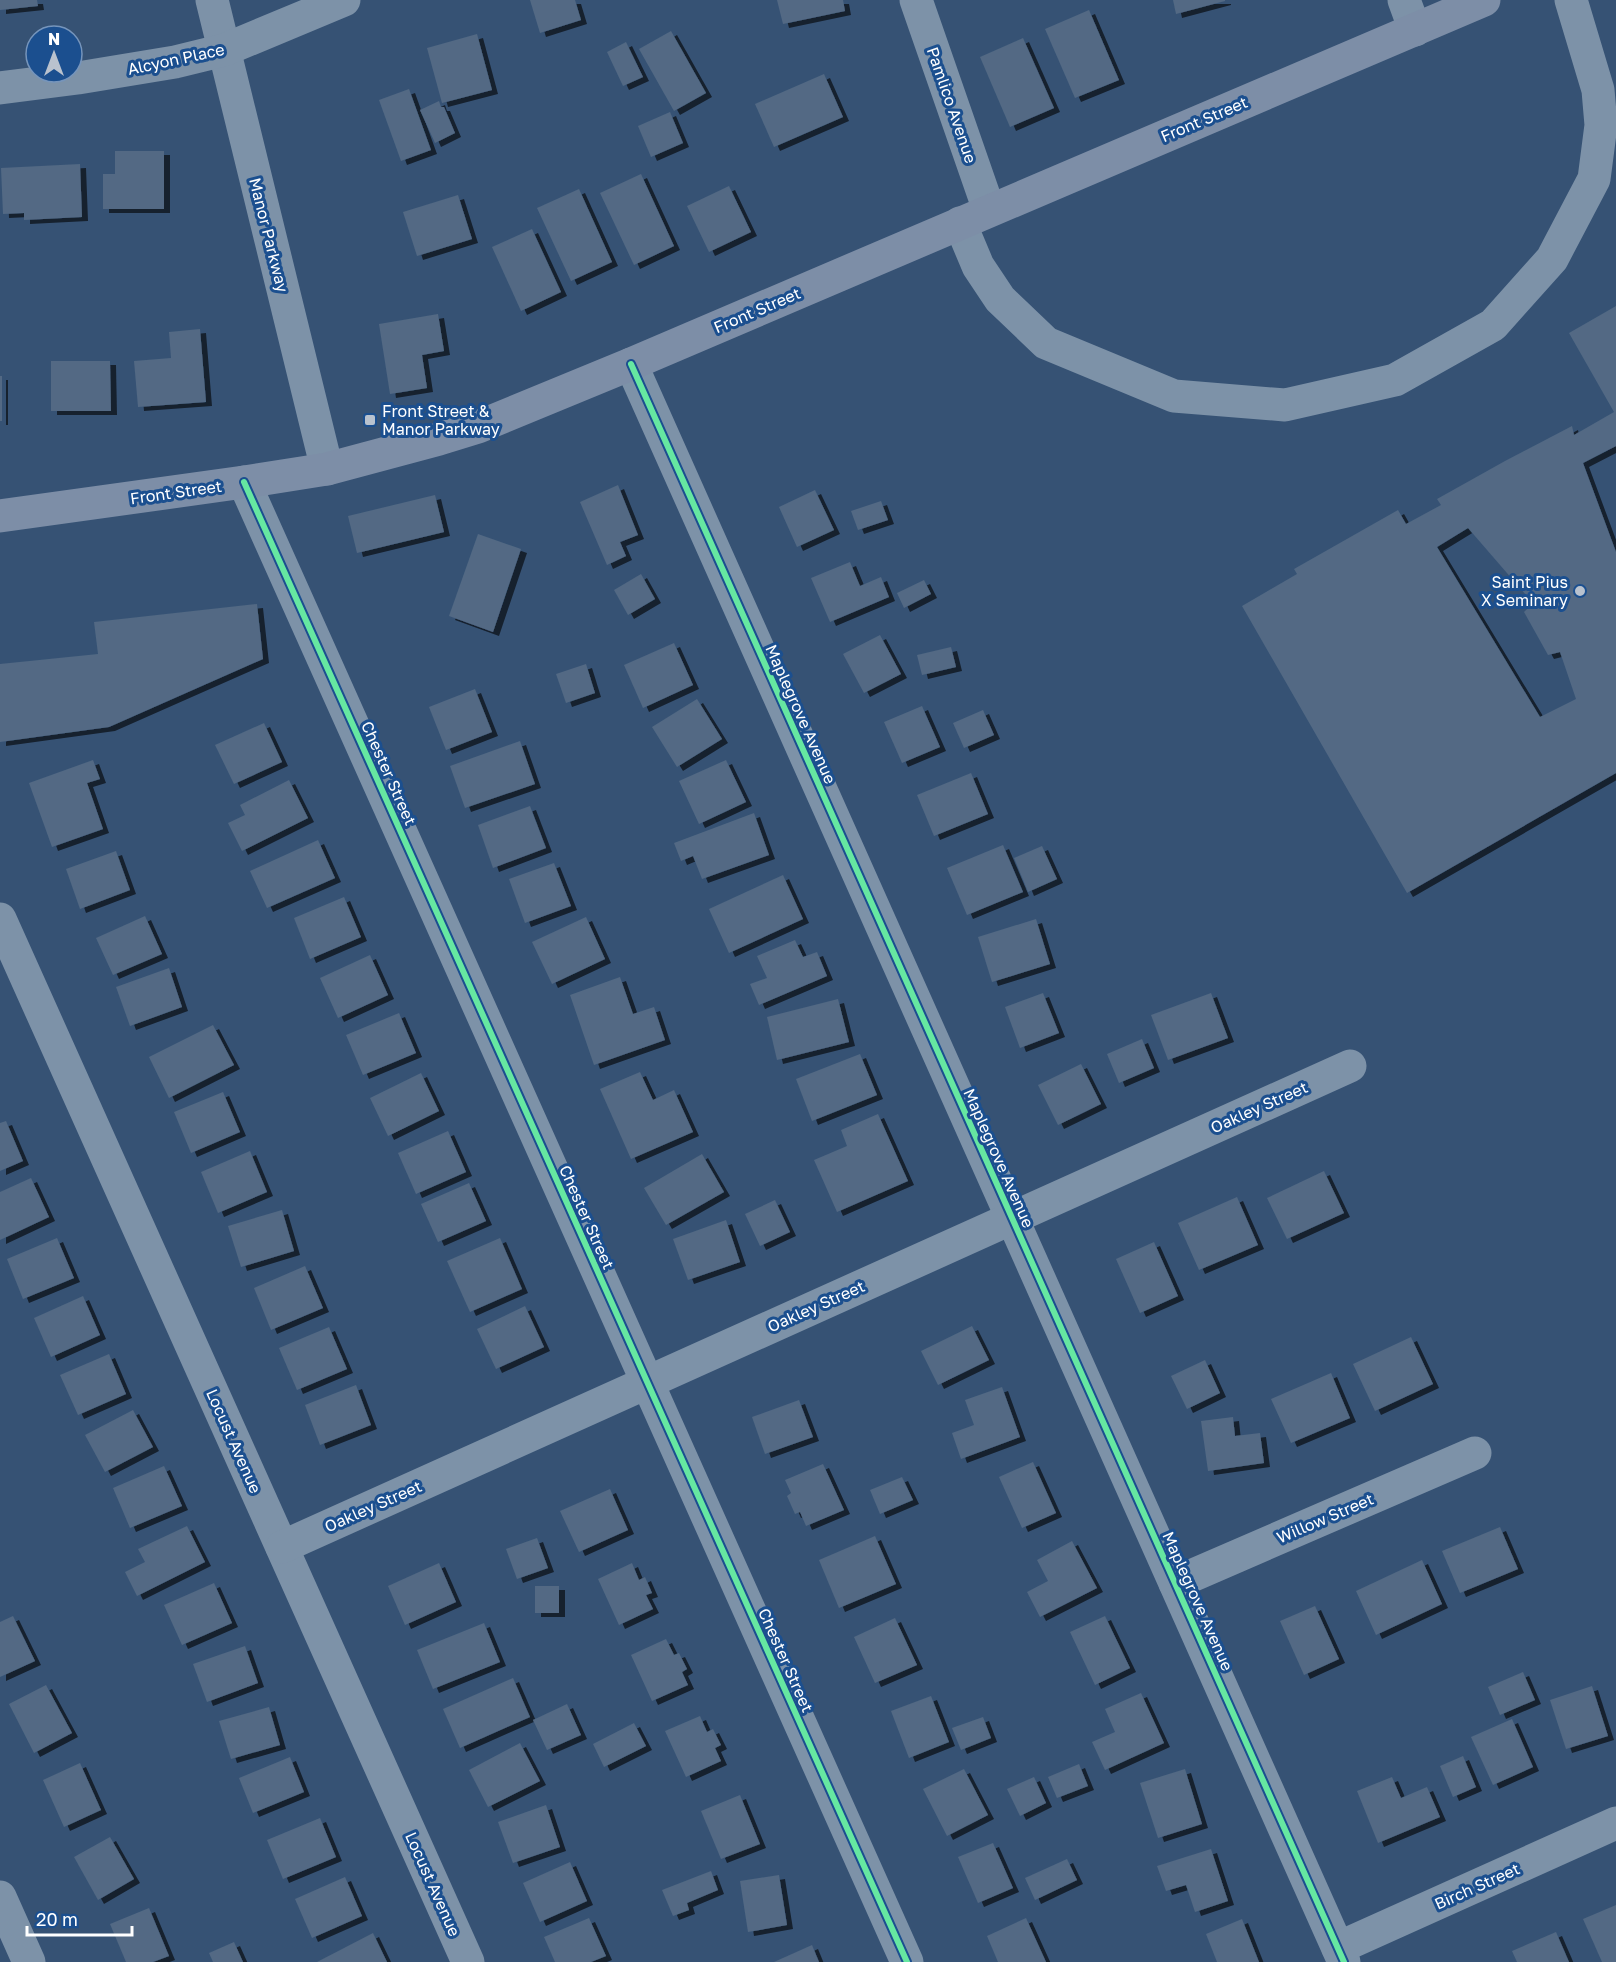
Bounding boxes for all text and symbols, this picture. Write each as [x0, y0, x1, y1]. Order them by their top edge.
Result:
north arrow [24, 24, 84, 84]
text: N [48, 29, 60, 49]
street label: Alcyon Place [126, 39, 226, 79]
street label: Pamlico Avenue [923, 44, 981, 166]
street label: Front Street [1157, 92, 1251, 146]
street label: Manor Parkway [245, 176, 293, 295]
street label: Front Street [710, 283, 804, 337]
place label: Front Street & Manor Parkway [382, 401, 500, 439]
marker: Front Street & Manor Parkway [363, 413, 377, 427]
street label: Front Street [129, 476, 223, 508]
place label: Saint Pius X Seminary [1481, 572, 1568, 610]
marker: Saint Pius X Seminary [1573, 584, 1587, 598]
street label: Maplegrove Avenue [761, 641, 841, 787]
street label: Chester Street [357, 718, 421, 828]
street label: Oakley Street [1207, 1077, 1311, 1137]
street label: Maplegrove Avenue [959, 1085, 1039, 1231]
street label: Chester Street [555, 1162, 619, 1272]
street label: Oakley Street [764, 1276, 868, 1336]
street label: Locust Avenue [202, 1386, 266, 1496]
street label: Oakley Street [321, 1476, 425, 1536]
street label: Willow Street [1273, 1489, 1377, 1547]
street label: Maplegrove Avenue [1158, 1528, 1238, 1674]
street label: Chester Street [754, 1605, 818, 1715]
street label: Locust Avenue [401, 1829, 465, 1939]
street label: Birch Street [1431, 1858, 1523, 1914]
scale bar [27, 1899, 132, 1937]
text: 20 m [36, 1908, 78, 1930]

